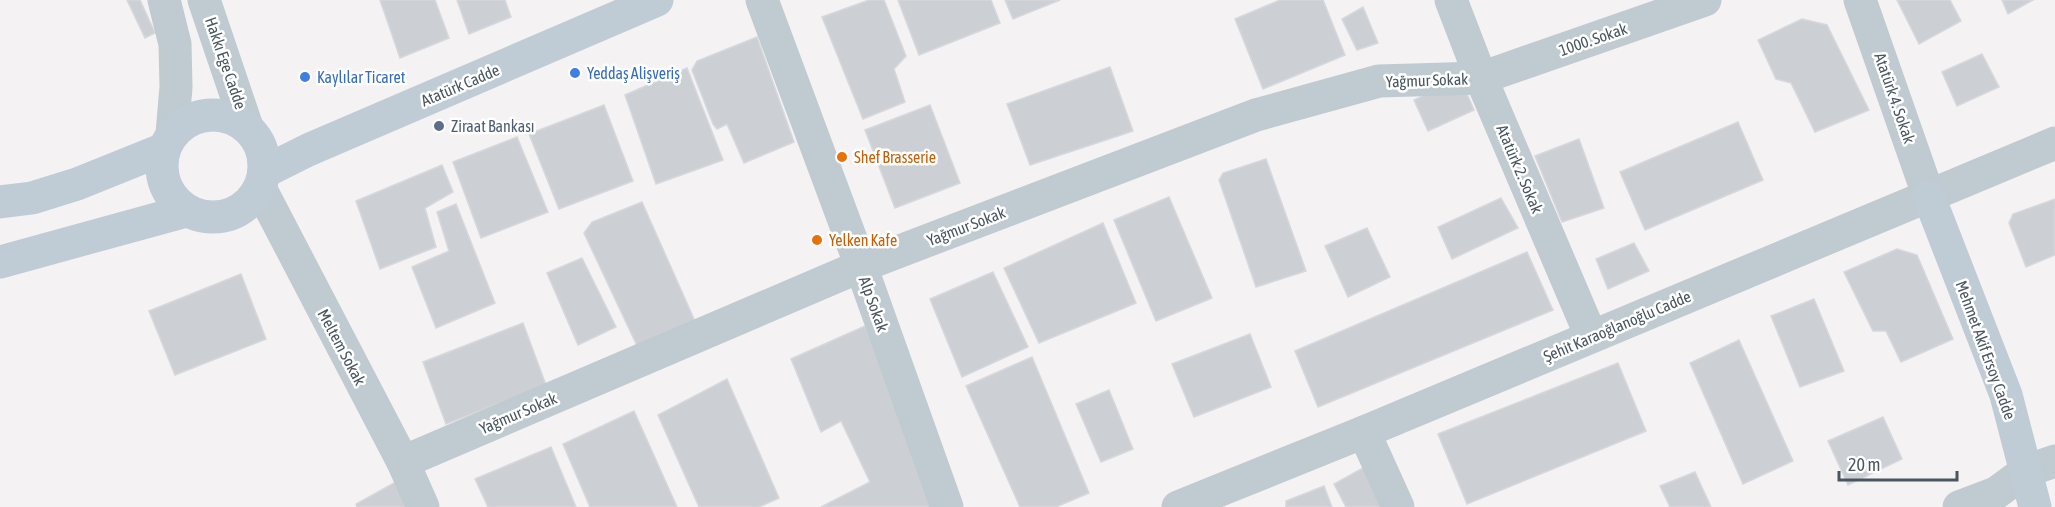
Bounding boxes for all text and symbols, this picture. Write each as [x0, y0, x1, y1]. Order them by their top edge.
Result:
street label: Hakkı Ege Cadde [201, 15, 250, 112]
street label: 1000. Sokak [1557, 19, 1629, 59]
street label: Atatürk 4. Sokak [1871, 50, 1919, 146]
street label: Atatürk Cadde [418, 60, 502, 110]
place label: Yeddaş Alişveriş [587, 64, 680, 83]
marker: Yeddaş Alişveriş [568, 66, 582, 80]
place label: Kaylılar Ticaret [317, 68, 406, 87]
marker: Kaylılar Ticaret [298, 70, 312, 84]
street label: Yağmur Sokak [1386, 70, 1469, 91]
place label: Ziraat Bankası [451, 117, 535, 135]
marker: Ziraat Bankası [432, 119, 446, 133]
street label: Atatürk 2. Sokak [1493, 122, 1547, 216]
place label: Shef Brasserie [854, 148, 936, 166]
marker: Shef Brasserie [835, 150, 849, 164]
street label: Yağmur Sokak [924, 203, 1008, 250]
place label: Yelken Kafe [829, 231, 897, 249]
marker: Yelken Kafe [810, 233, 824, 247]
street label: Alp Sokak [855, 274, 892, 334]
street label: Mehmet Akif Ersoy Cadde [1952, 278, 2019, 422]
street label: Şehit Karaoğlanoğlu Cadde [1541, 287, 1694, 366]
street label: Meltem Sokak [314, 306, 370, 388]
street label: Yağmur Sokak [477, 389, 560, 438]
scale bar [1839, 444, 1958, 482]
text: 20 m [1848, 454, 1880, 475]

